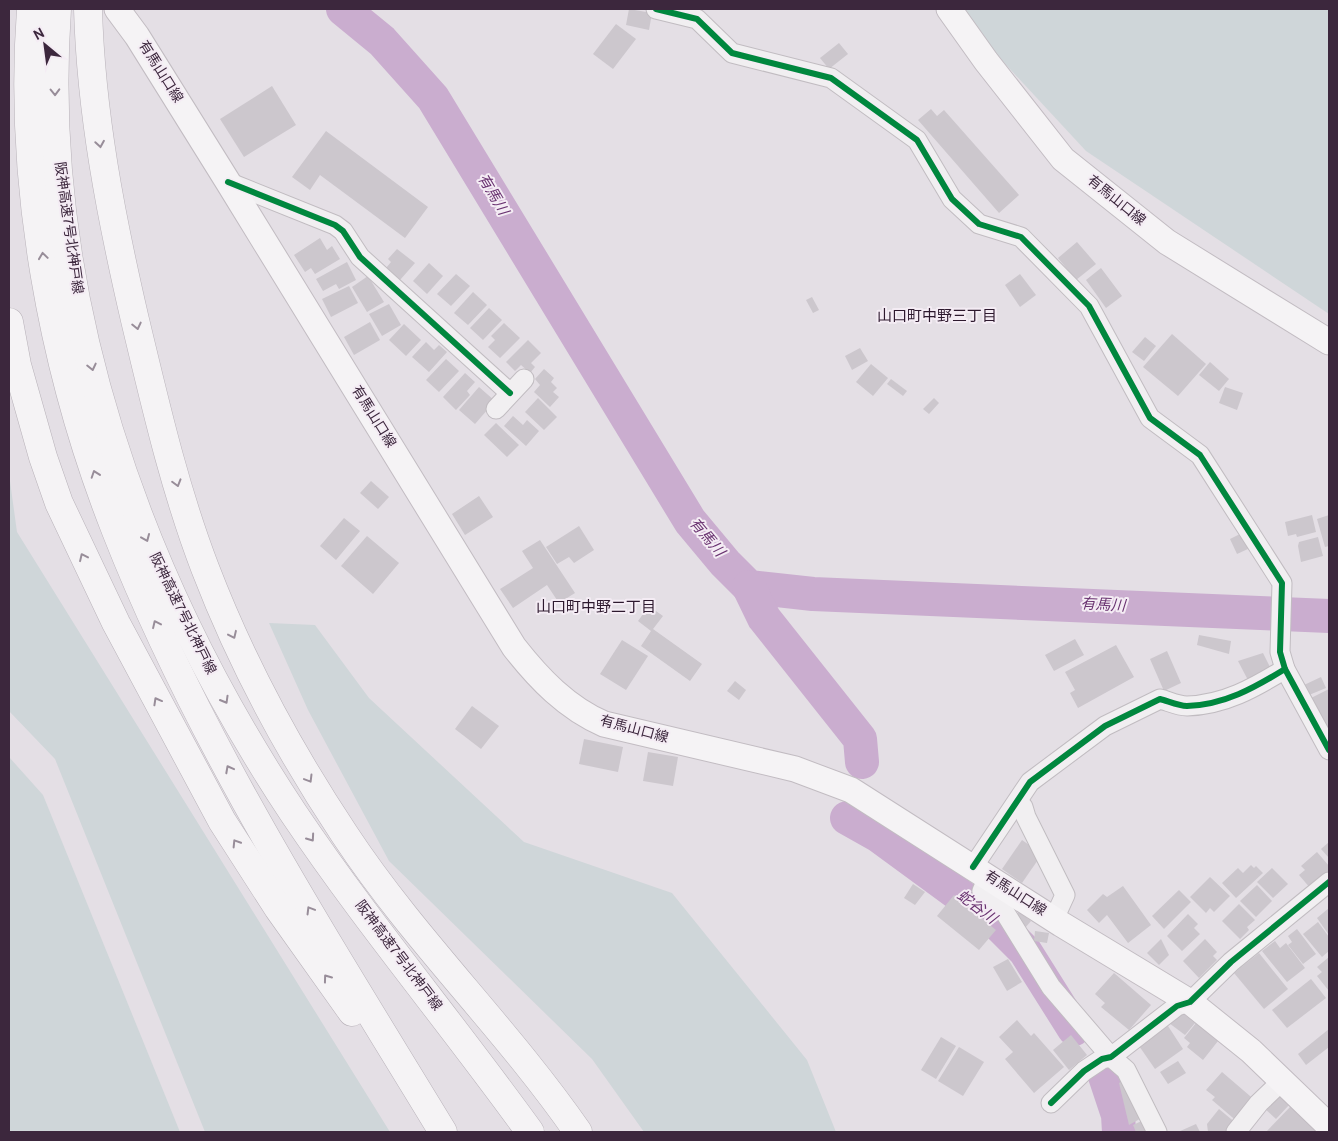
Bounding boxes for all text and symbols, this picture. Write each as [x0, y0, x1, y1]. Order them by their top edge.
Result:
north arrow [20, 20, 70, 70]
text: N [31, 25, 48, 45]
street label: 有馬山口線 [134, 38, 186, 106]
one-way arrow [50, 89, 61, 97]
one-way arrow [95, 140, 105, 149]
street label: 阪神高速7号北神戸線 [50, 161, 87, 295]
water label: 有馬川 [472, 171, 513, 221]
street label: 有馬山口線 [1083, 172, 1149, 230]
one-way arrow [38, 252, 49, 260]
district label: 山口町中野三丁目 [877, 308, 997, 327]
one-way arrow [131, 321, 142, 330]
one-way arrow [86, 363, 97, 372]
street label: 有馬山口線 [347, 383, 399, 451]
one-way arrow [91, 470, 101, 478]
one-way arrow [171, 479, 181, 487]
water label: 有馬川 [684, 515, 729, 563]
one-way arrow [140, 533, 151, 542]
street label: 阪神高速7号北神戸線 [145, 550, 220, 678]
one-way arrow [79, 553, 90, 562]
water label: 有馬川 [1080, 595, 1128, 617]
district label: 山口町中野二丁目 [536, 599, 656, 618]
one-way arrow [152, 620, 162, 629]
one-way arrow [227, 630, 238, 639]
one-way arrow [219, 695, 229, 704]
one-way arrow [153, 698, 163, 707]
street label: 有馬山口線 [598, 713, 670, 747]
one-way arrow [226, 765, 236, 774]
one-way arrow [303, 773, 313, 782]
one-way arrow [305, 832, 314, 842]
one-way arrow [233, 840, 243, 849]
street label: 有馬山口線 [981, 868, 1049, 920]
water label: 蛇谷川 [952, 887, 1001, 930]
street label: 阪神高速7号北神戸線 [351, 897, 446, 1014]
one-way arrow [306, 907, 316, 916]
one-way arrow [324, 974, 333, 984]

